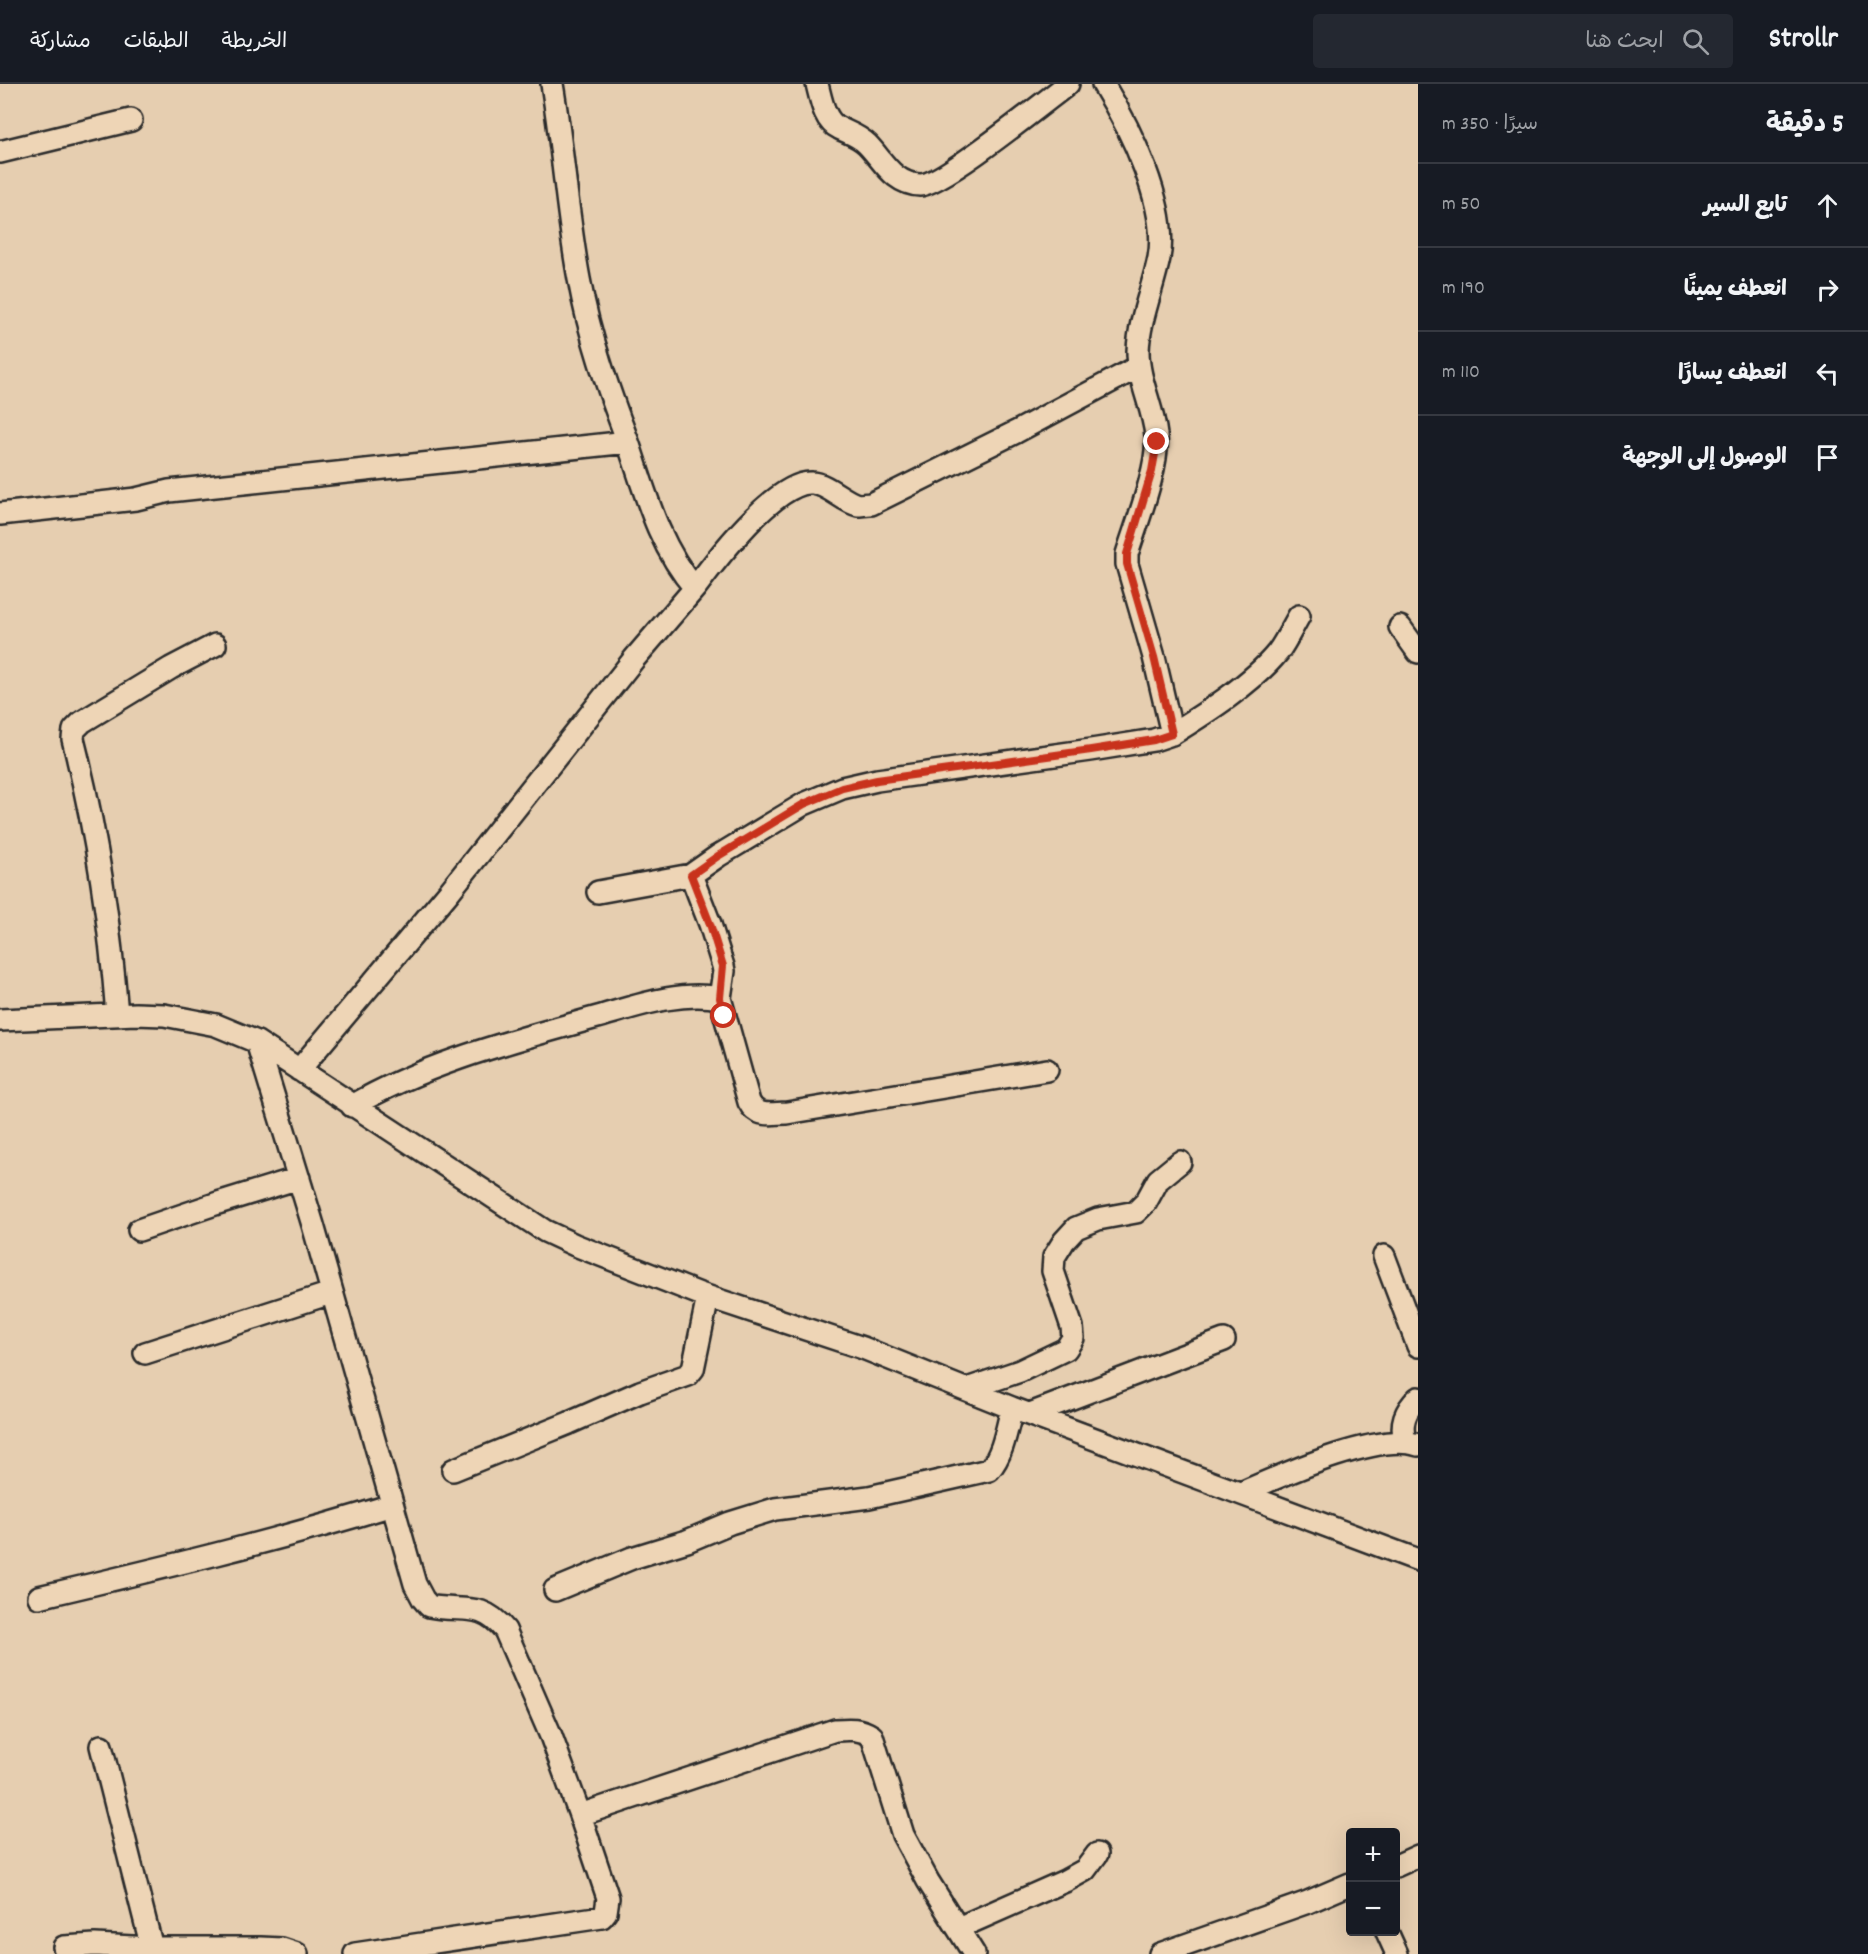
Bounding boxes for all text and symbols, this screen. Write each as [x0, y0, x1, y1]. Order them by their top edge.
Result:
search box [1313, 14, 1733, 68]
text: Strollr [1769, 21, 1838, 61]
icon: search [1679, 25, 1712, 58]
text: ابحث هنا [1585, 27, 1664, 58]
text: مشاركة [30, 28, 91, 58]
text: الطبقات [124, 28, 189, 58]
text: الخريطة [222, 28, 287, 58]
text: 5 دقيقة [1766, 107, 1844, 144]
text: سيرًا · 350 m [1442, 111, 1538, 139]
icon: ahead [1811, 189, 1844, 222]
text: 50 m [1442, 191, 1481, 219]
text: تابع السير [1704, 191, 1787, 222]
icon: right [1811, 273, 1844, 306]
text: 190 m [1442, 275, 1485, 303]
text: انعطف يمينًا [1684, 275, 1787, 306]
icon: left [1811, 357, 1844, 390]
text: 110 m [1442, 359, 1480, 387]
text: انعطف يسارًا [1678, 359, 1787, 390]
route end [1143, 428, 1169, 454]
icon: arrive [1811, 441, 1844, 474]
text: الوصول إلى الوجهة [1622, 443, 1787, 474]
route start [710, 1002, 736, 1028]
map controls [1346, 1828, 1400, 1936]
button: + [1346, 1828, 1400, 1882]
button: − [1346, 1882, 1400, 1936]

